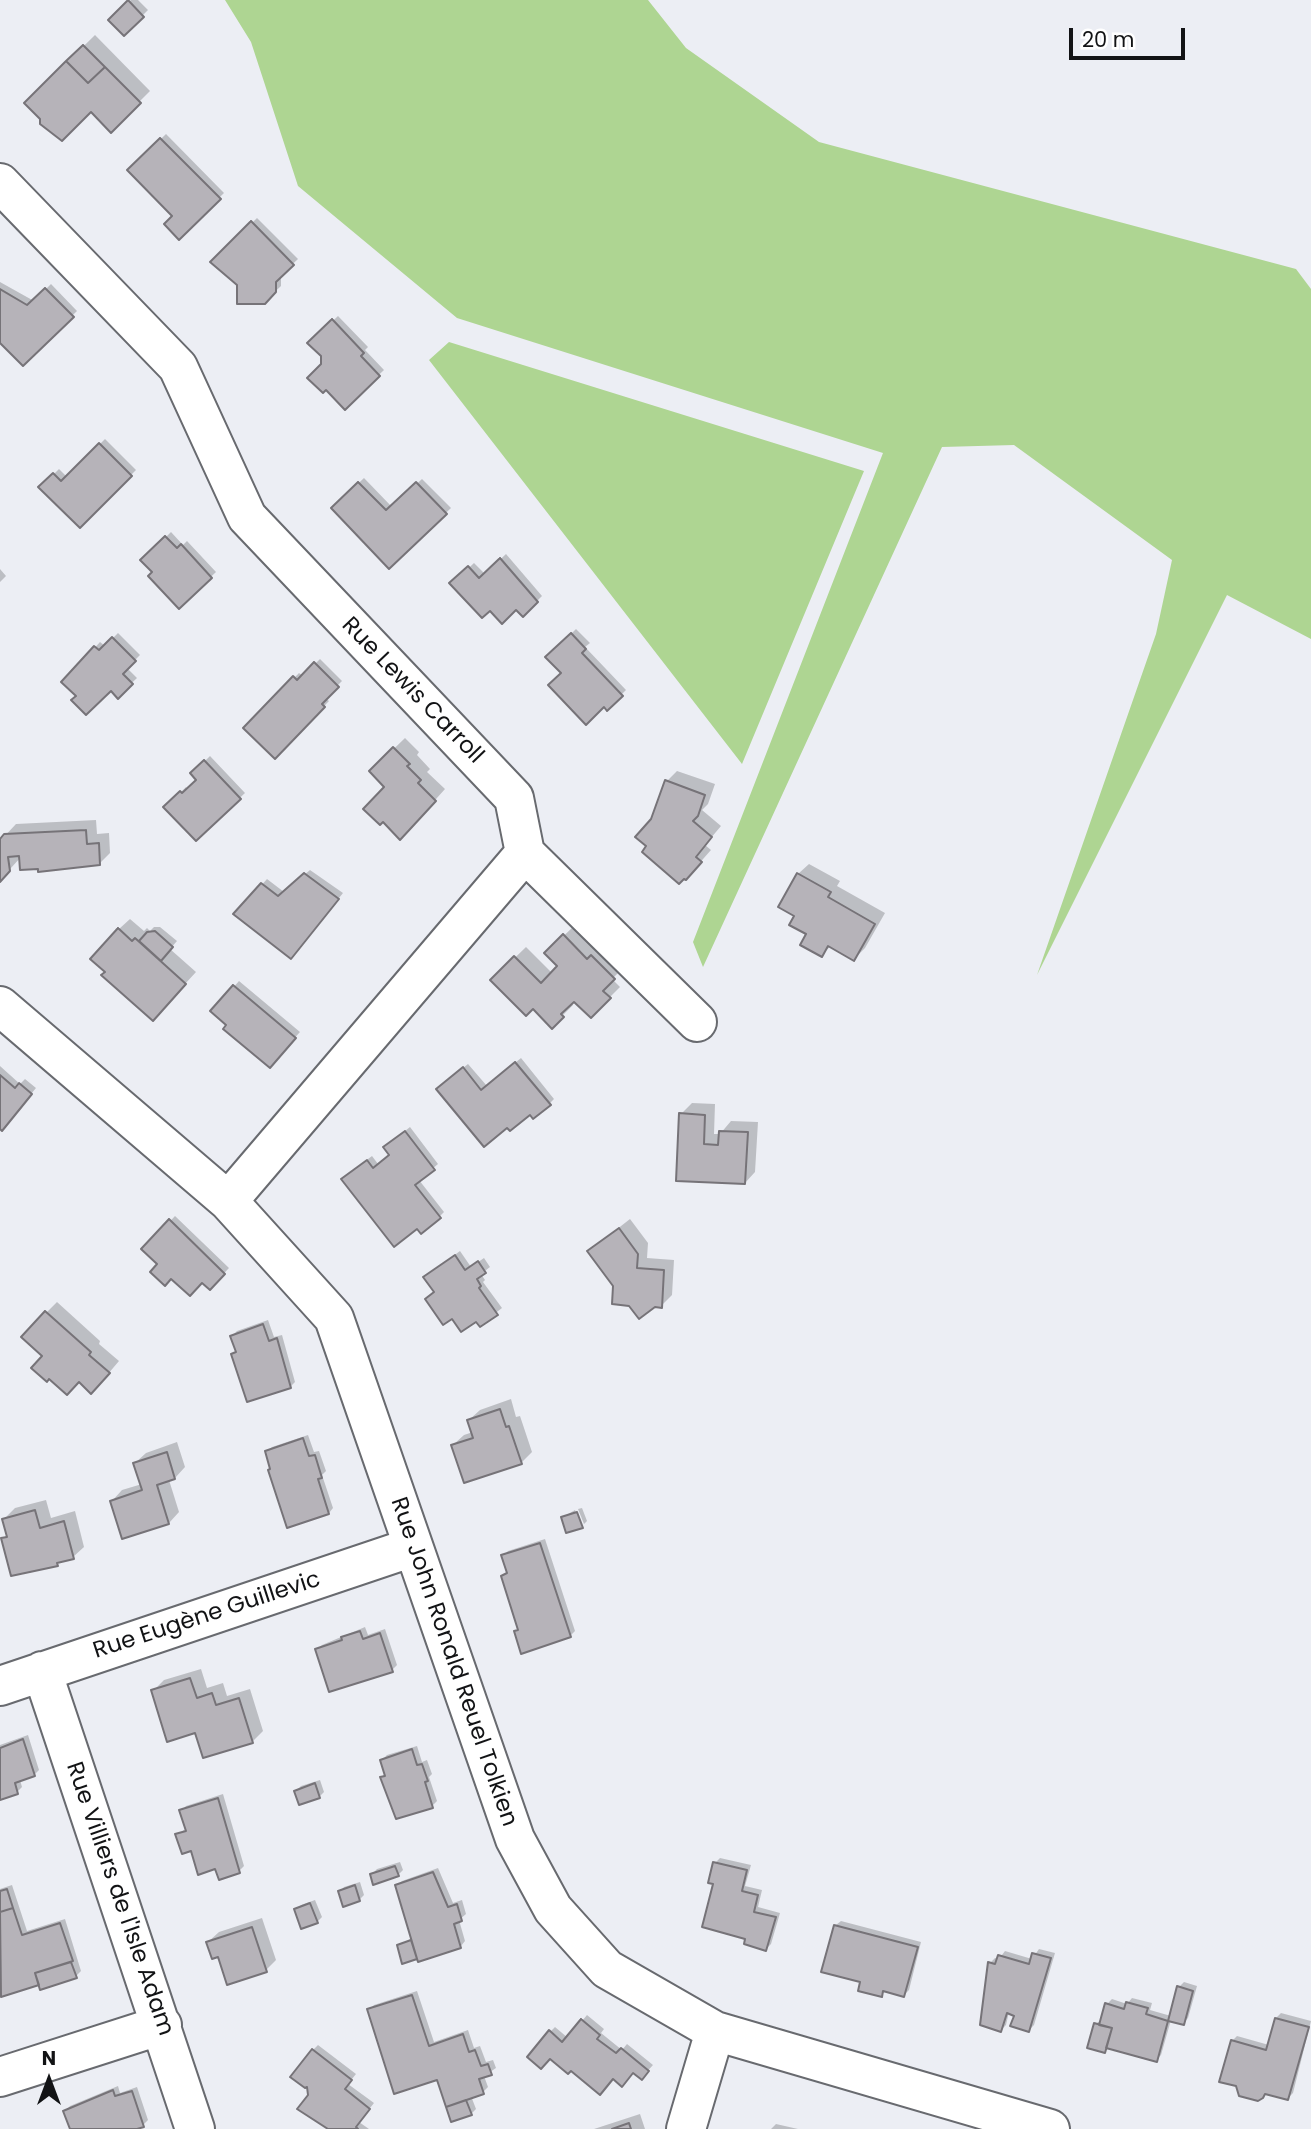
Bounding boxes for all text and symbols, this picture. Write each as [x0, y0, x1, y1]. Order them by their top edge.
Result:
scale bar [1073, 14, 1188, 58]
text: 20 m [1082, 25, 1135, 54]
street label: Rue Lewis Carroll [335, 612, 489, 770]
street label: Rue John Ronald Reuel Tolkien [384, 1494, 522, 1830]
street label: Rue Eugène Guillevic [90, 1566, 324, 1666]
street label: Rue Villiers de l'Isle Adam [59, 1759, 179, 2039]
north arrow [14, 2045, 84, 2115]
text: N [42, 2045, 56, 2072]

